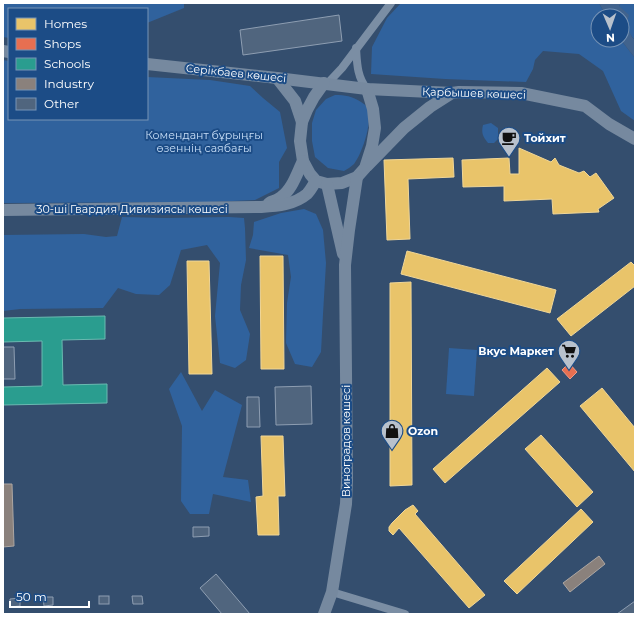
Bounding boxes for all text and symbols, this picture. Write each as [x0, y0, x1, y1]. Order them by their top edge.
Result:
legend [8, 8, 148, 120]
north arrow [590, 8, 630, 48]
text: Homes [44, 16, 87, 31]
text: N [606, 31, 615, 45]
text: Shops [44, 36, 81, 51]
text: Schools [44, 56, 90, 71]
street label: Серікбаев көшесі [185, 61, 287, 85]
text: Industry [44, 76, 94, 91]
street label: Қарбышев көшесі [422, 84, 526, 102]
text: Other [44, 96, 79, 111]
cafe icon: Тойхит [496, 125, 522, 158]
park label: Комендант бұрыңғы өзеннің саябағы [145, 128, 263, 155]
place label: Тойхит [524, 131, 566, 145]
street label: 30-ші Гвардия Дивизиясы көшесі [36, 202, 228, 216]
supermarket icon: Вкус Маркет [556, 338, 582, 371]
place label: Вкус Маркет [478, 344, 554, 358]
street label: Виноградов көшесі [339, 385, 353, 497]
shop icon: Ozon [379, 418, 405, 451]
place label: Ozon [408, 424, 438, 438]
scale bar [10, 583, 89, 609]
text: 50 m [16, 589, 47, 604]

